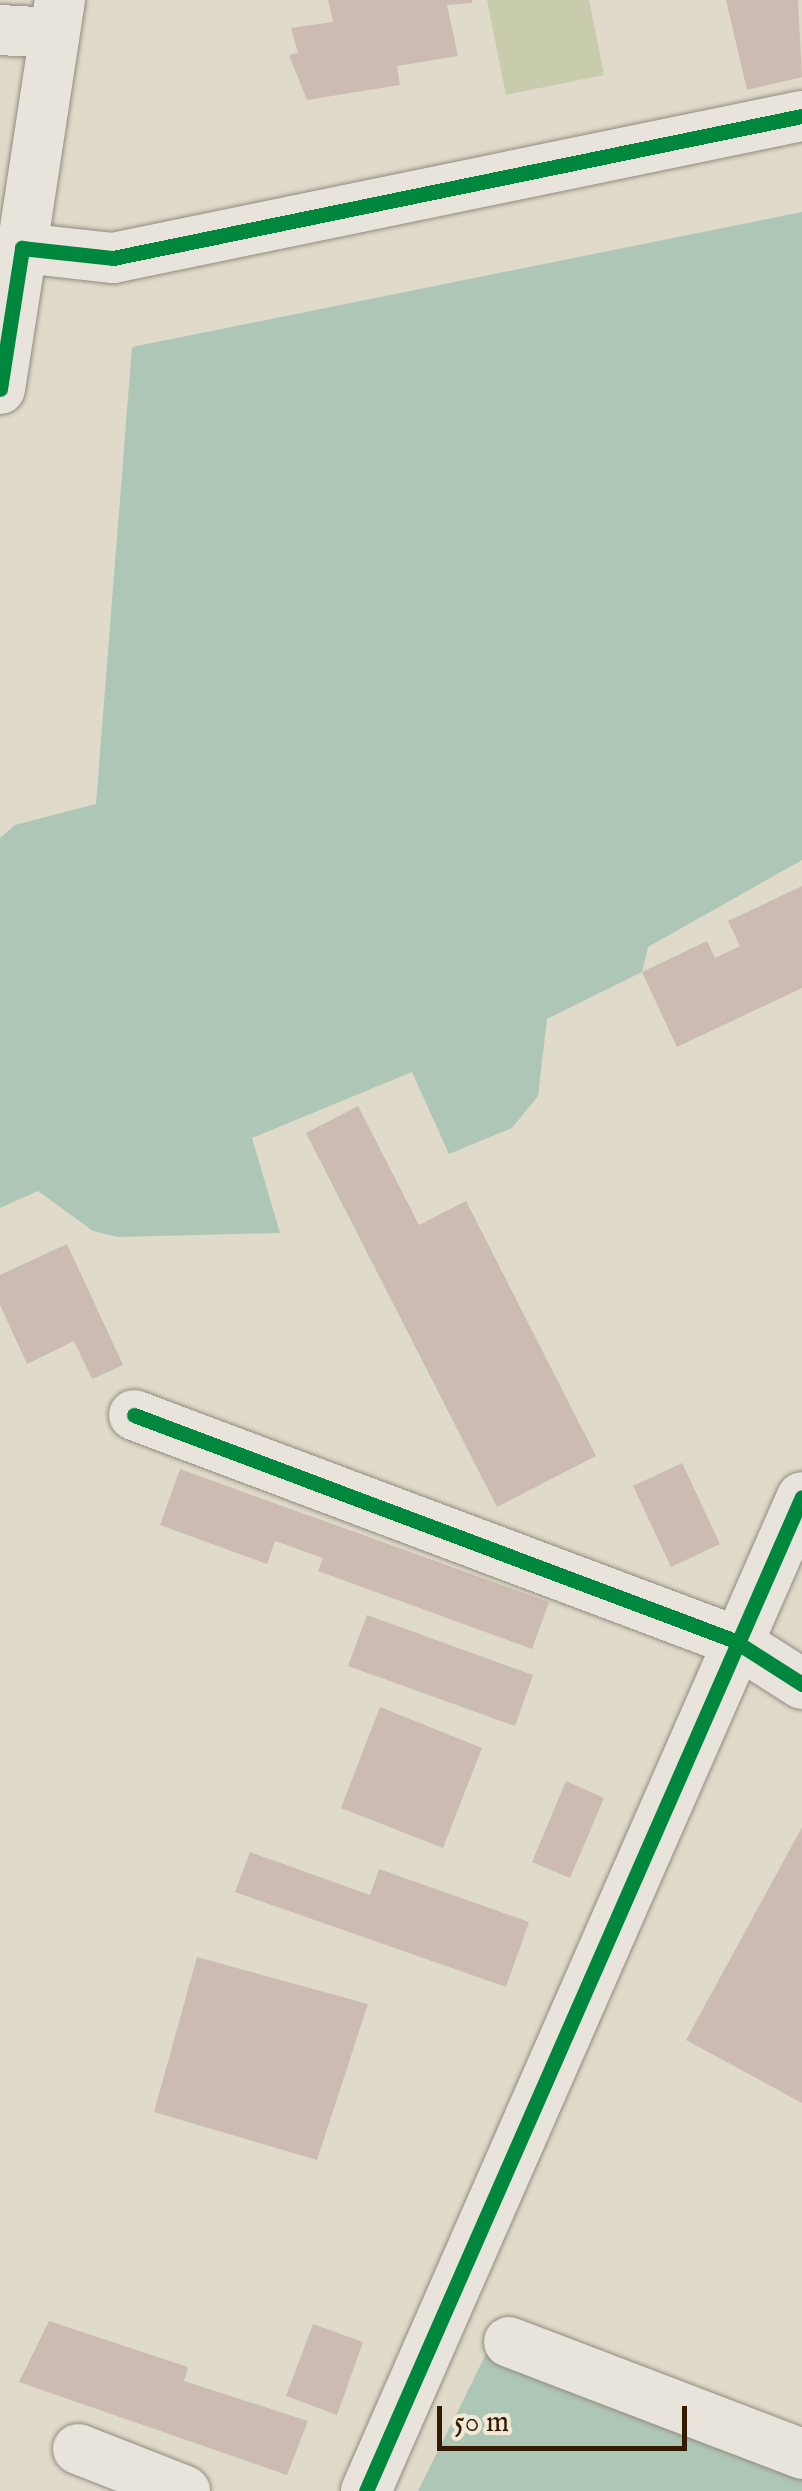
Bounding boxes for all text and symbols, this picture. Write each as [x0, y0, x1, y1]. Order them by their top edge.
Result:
scale bar [442, 2386, 692, 2448]
text: 50 m [454, 2404, 509, 2442]

